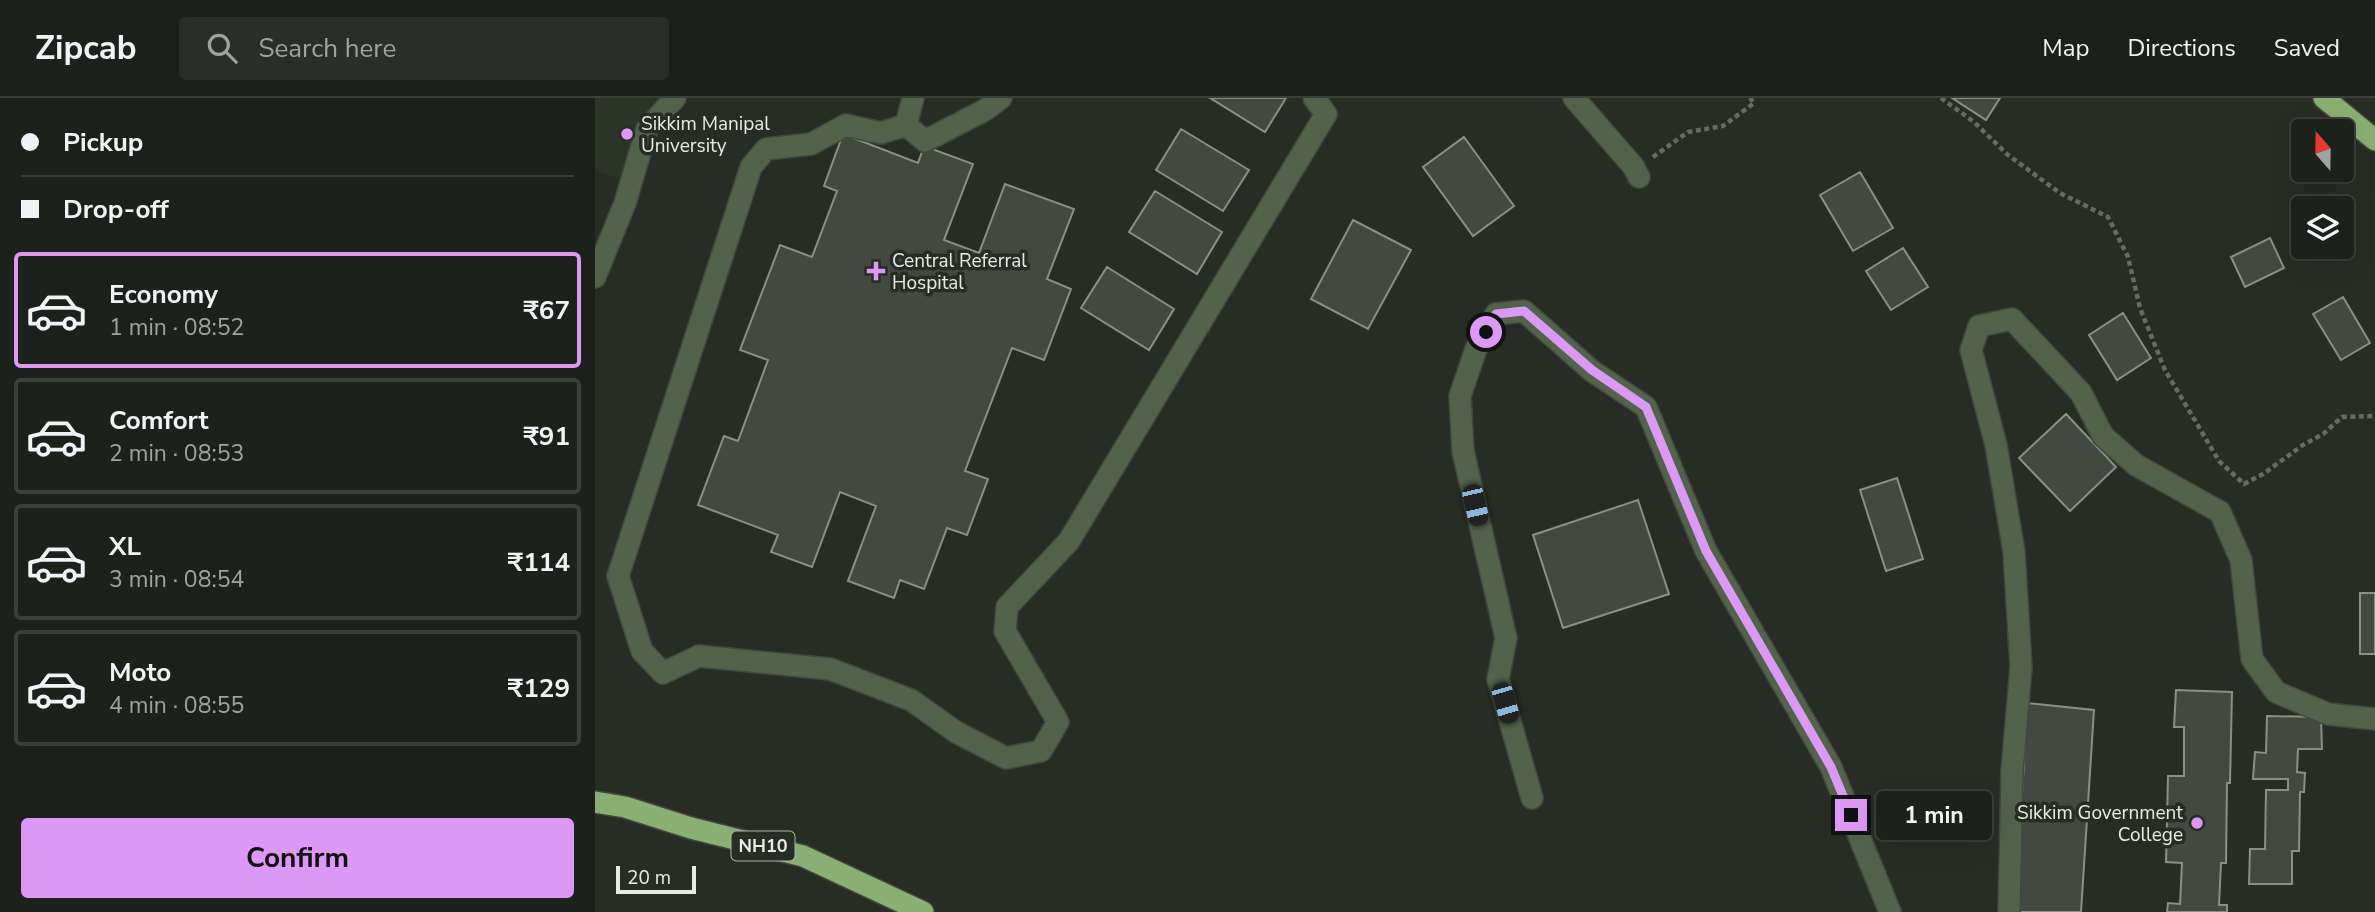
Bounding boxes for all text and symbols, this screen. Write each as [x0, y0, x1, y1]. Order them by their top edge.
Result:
search box [179, 17, 669, 80]
text: Zipcab [35, 26, 137, 71]
icon: search [203, 29, 241, 67]
text: Search here [259, 31, 396, 66]
text: Map [2042, 32, 2089, 64]
text: Directions [2127, 32, 2236, 64]
text: Saved [2274, 32, 2340, 64]
place label: Sikkim Manipal University [641, 111, 770, 159]
north arrow [2291, 119, 2354, 182]
map controls [2291, 119, 2354, 259]
text: Pickup [63, 125, 143, 160]
marker: Sikkim Manipal University [619, 126, 635, 142]
text: Drop-off [63, 192, 169, 227]
button: layers [2291, 196, 2354, 259]
place label: Central Referral Hospital [892, 248, 1027, 296]
marker: Central Referral Hospital [866, 261, 886, 281]
text: Economy [109, 277, 218, 312]
icon: car [25, 279, 88, 342]
text: ₹67 [523, 293, 570, 328]
text: 1 min · 08:52 [109, 312, 244, 343]
route start [1470, 316, 1502, 348]
text: Comfort [109, 403, 209, 438]
icon: car [25, 405, 88, 468]
text: ₹91 [523, 419, 570, 454]
text: 2 min · 08:53 [109, 438, 244, 469]
car [1461, 482, 1490, 528]
text: XL [109, 529, 141, 564]
icon: car [25, 531, 88, 594]
text: ₹114 [508, 545, 570, 580]
text: 3 min · 08:54 [109, 564, 244, 595]
text: Moto [109, 655, 171, 690]
icon: car [25, 657, 88, 720]
text: ₹129 [508, 671, 570, 706]
car [1490, 680, 1521, 726]
text: 4 min · 08:55 [109, 690, 244, 721]
callout: 1 min [1875, 790, 1991, 840]
route end [1835, 799, 1867, 831]
text: 1 min [1904, 800, 1964, 831]
place label: Sikkim Government College [2017, 800, 2183, 848]
marker: Sikkim Government College [2189, 815, 2205, 831]
button: Confirm [21, 818, 574, 898]
road number: NH10 [731, 832, 795, 860]
scale bar [616, 863, 697, 895]
text: 20 m [627, 865, 671, 891]

